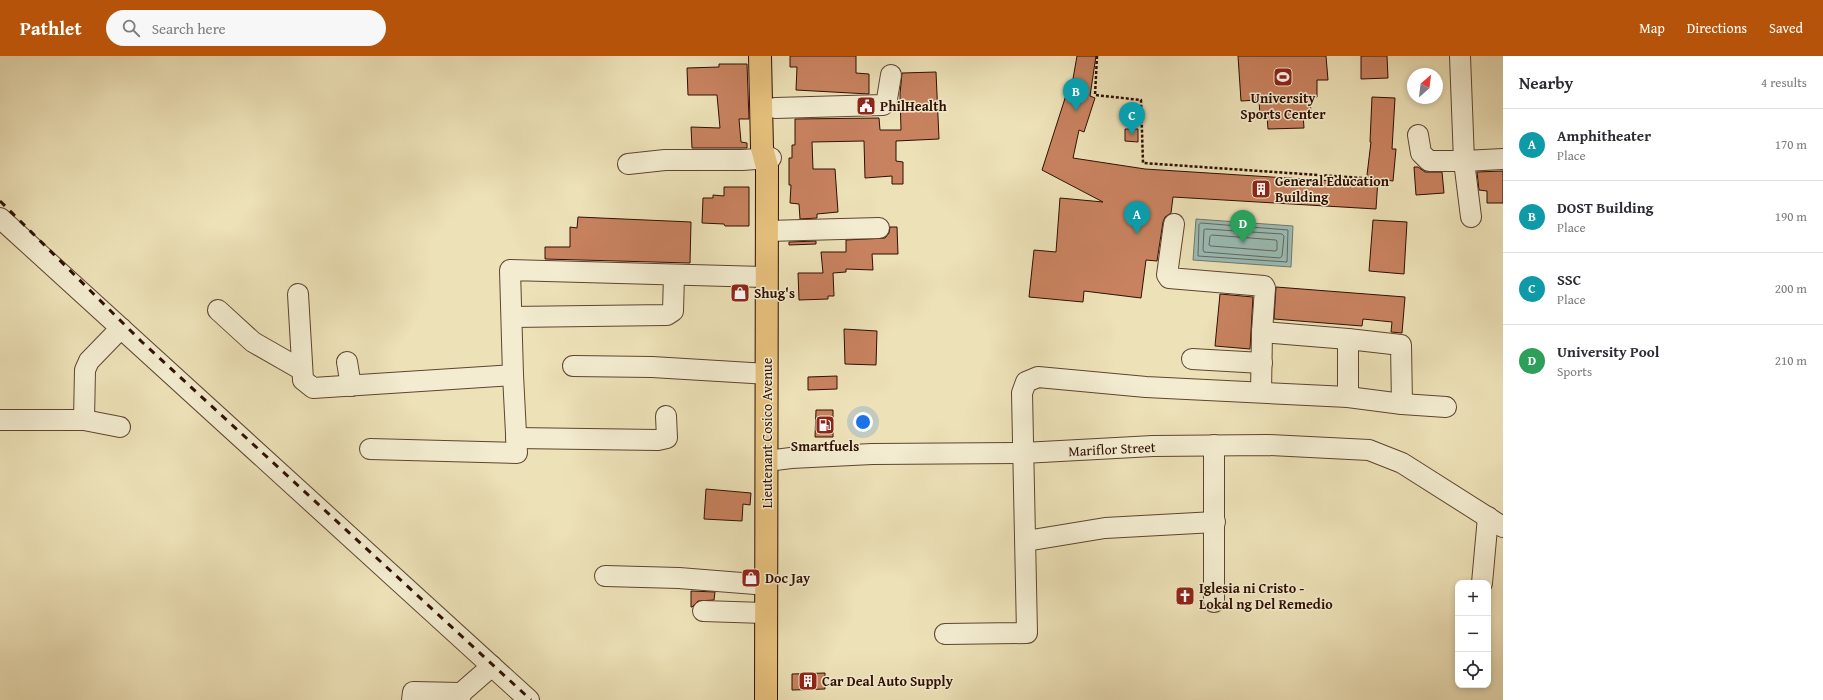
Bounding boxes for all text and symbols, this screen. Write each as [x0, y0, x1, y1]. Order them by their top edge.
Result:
search box [106, 10, 386, 46]
text: Pathlet [20, 14, 82, 42]
icon: search [120, 17, 142, 39]
text: Search here [152, 18, 226, 39]
text: Map [1639, 18, 1665, 38]
text: Directions [1687, 18, 1747, 38]
text: Saved [1769, 18, 1803, 38]
sports icon: University Sports Center [1272, 66, 1294, 88]
north arrow [1407, 68, 1443, 104]
text: Nearby [1519, 70, 1573, 95]
text: 4 results [1761, 73, 1807, 92]
pin: B [1063, 78, 1089, 111]
place label: University Sports Center [1240, 88, 1326, 124]
public building icon: PhilHealth [855, 95, 877, 117]
place label: PhilHealth [880, 96, 947, 116]
pin: C [1119, 102, 1145, 135]
text: Amphitheater [1557, 125, 1651, 146]
text: A [1528, 135, 1536, 154]
text: 170 m [1775, 135, 1807, 154]
text: Place [1557, 146, 1586, 165]
place label: General Education Building [1275, 171, 1390, 207]
building icon: General Education Building [1250, 178, 1272, 200]
text: DOST Building [1557, 197, 1653, 218]
pin: A [1124, 201, 1150, 234]
text: B [1528, 207, 1536, 226]
text: 190 m [1775, 207, 1807, 226]
pin: D [1230, 210, 1256, 243]
text: Place [1557, 218, 1586, 237]
text: SSC [1557, 269, 1581, 290]
text: C [1528, 279, 1536, 298]
text: 200 m [1775, 279, 1807, 298]
shop icon: Shug's [729, 282, 751, 304]
place label: Shug's [754, 283, 795, 303]
text: Place [1557, 290, 1586, 309]
text: University Pool [1557, 341, 1659, 362]
text: D [1528, 351, 1536, 370]
text: 210 m [1775, 351, 1807, 370]
street label: Lieutenant Cosico Avenue [757, 357, 777, 508]
text: Sports [1557, 362, 1592, 381]
your location [853, 412, 873, 432]
fuel station icon: Smartfuels [814, 414, 836, 436]
place label: Smartfuels [791, 436, 859, 456]
street label: Mariflor Street [1068, 437, 1156, 461]
shop icon: Doc Jay [740, 567, 762, 589]
place label: Doc Jay [765, 568, 811, 588]
place label: Iglesia ni Cristo - Lokal ng Del Remedio [1199, 578, 1333, 614]
map controls [1455, 580, 1491, 688]
button: + [1455, 580, 1491, 616]
church icon: Iglesia ni Cristo - Lokal ng Del Remedio [1174, 585, 1196, 607]
button: − [1455, 616, 1491, 652]
button: locate [1455, 652, 1491, 688]
building icon: Car Deal Auto Supply [797, 670, 819, 692]
place label: Car Deal Auto Supply [822, 671, 954, 691]

